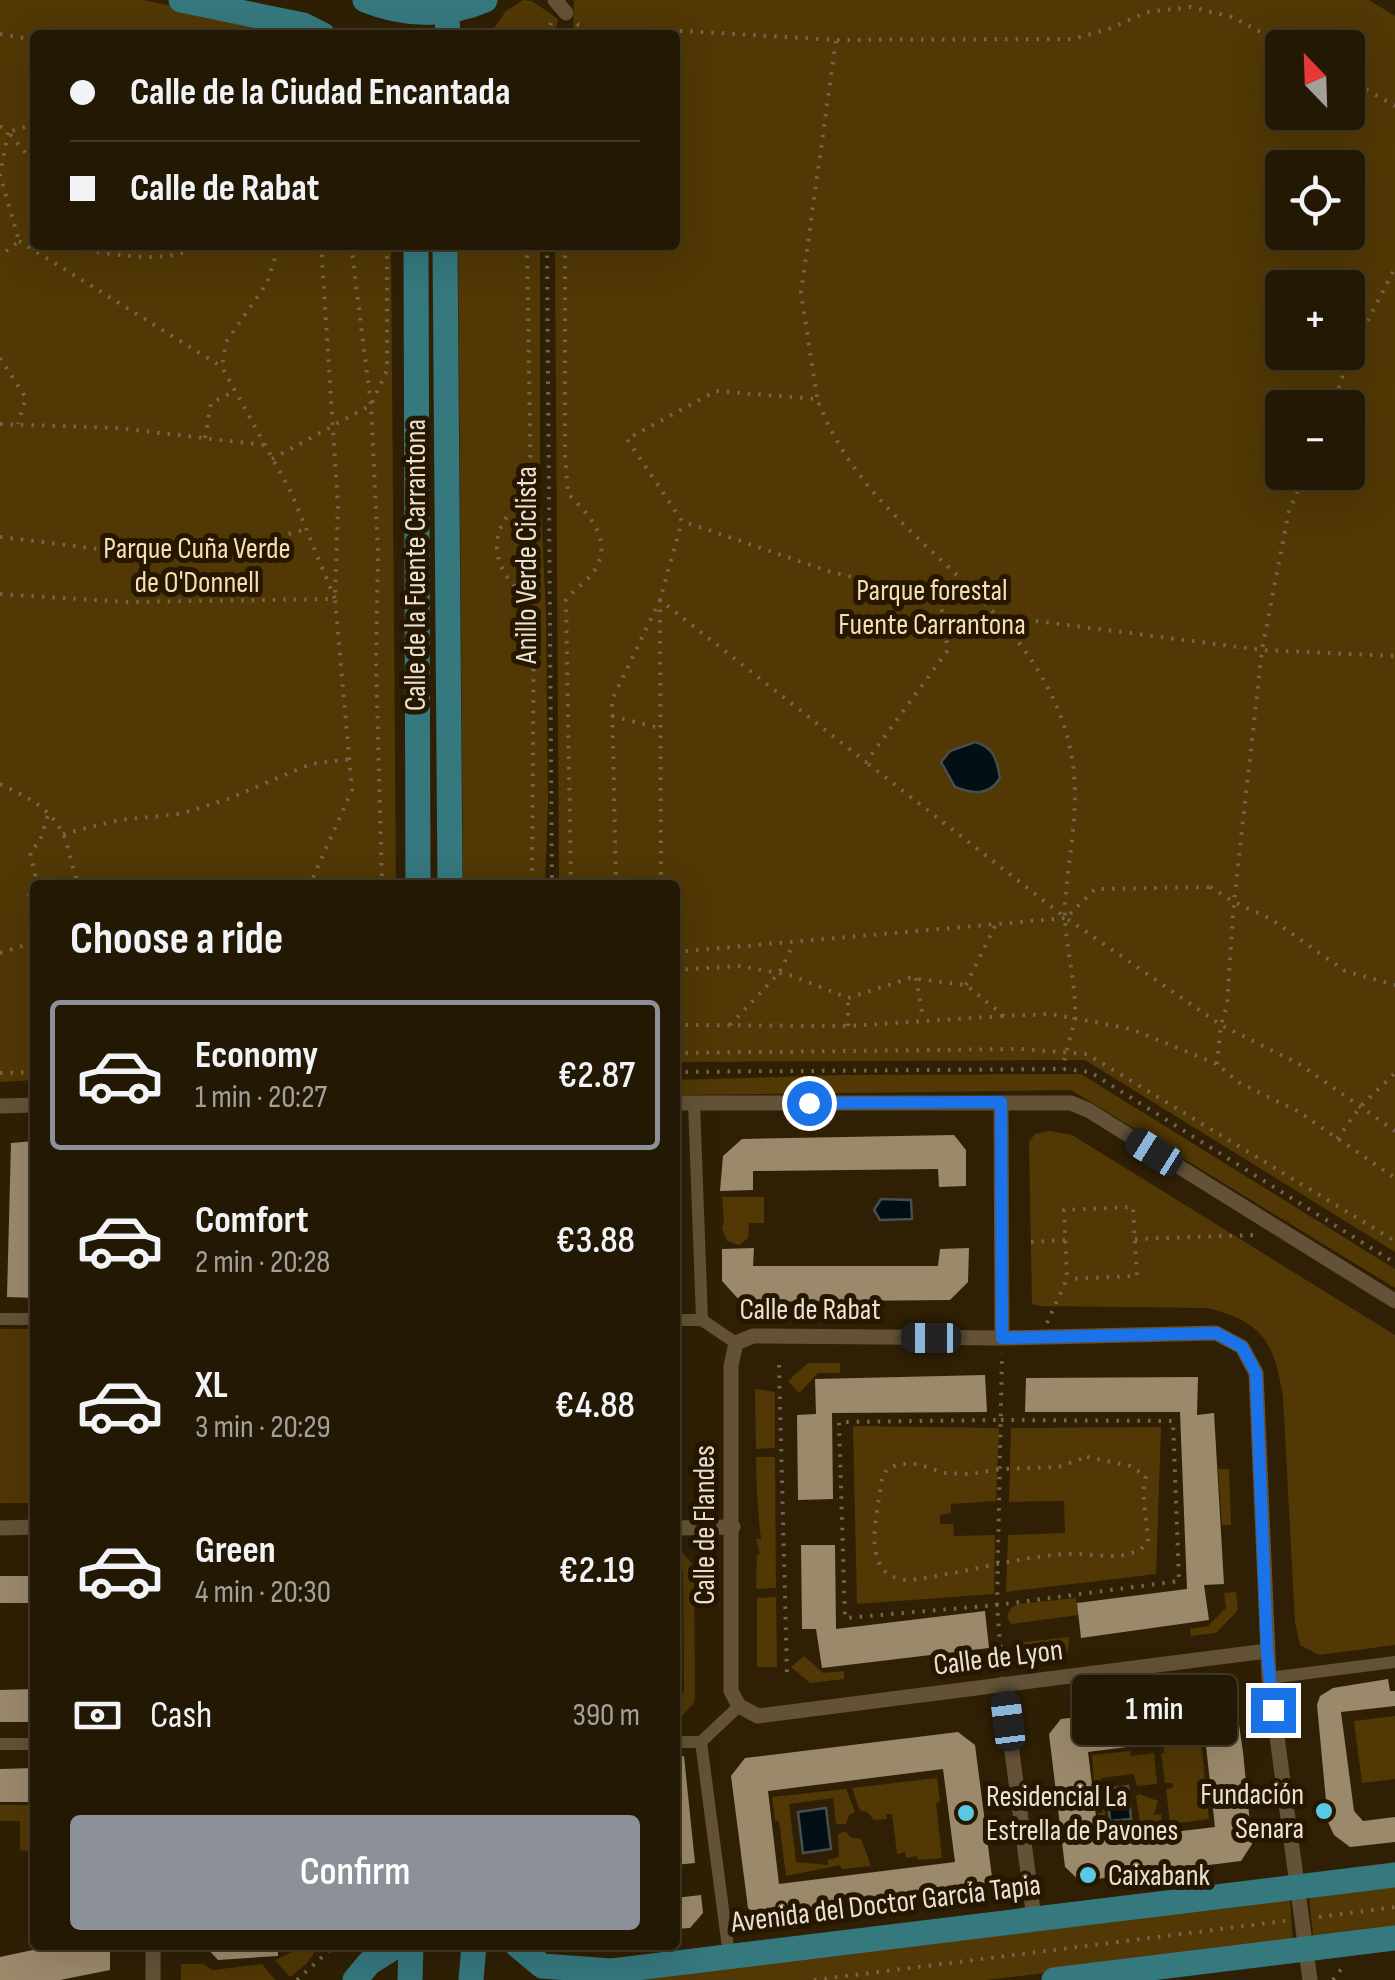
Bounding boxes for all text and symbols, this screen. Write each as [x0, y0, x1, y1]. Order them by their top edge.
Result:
north arrow [1265, 30, 1365, 130]
map controls [1265, 30, 1365, 490]
text: Calle de la Ciudad Encantada [130, 70, 510, 115]
button: locate [1265, 150, 1365, 250]
text: Calle de Rabat [130, 166, 319, 211]
button: + [1265, 270, 1365, 370]
button: − [1265, 390, 1365, 490]
street label: Calle de la Fuente Carrantona [398, 419, 434, 711]
street label: Anillo Verde Ciclista [509, 466, 545, 665]
park label: Parque Cuña Verde de O'Donnell [103, 531, 291, 601]
park label: Parque forestal Fuente Carrantona [838, 573, 1026, 643]
text: Choose a ride [70, 912, 283, 967]
icon: car [75, 1030, 165, 1120]
text: Economy [195, 1033, 318, 1078]
text: €2.87 [558, 1053, 635, 1098]
text: 1 min · 20:27 [195, 1078, 327, 1117]
route start [787, 1081, 832, 1126]
car [1121, 1123, 1187, 1181]
icon: car [75, 1195, 165, 1285]
text: Comfort [195, 1198, 309, 1243]
text: €3.88 [556, 1218, 635, 1263]
text: 2 min · 20:28 [195, 1243, 330, 1282]
street label: Calle de Rabat [739, 1292, 881, 1328]
car [901, 1323, 961, 1353]
icon: car [75, 1360, 165, 1450]
text: XL [195, 1363, 228, 1408]
text: €4.88 [555, 1383, 635, 1428]
text: 3 min · 20:29 [195, 1408, 331, 1447]
street label: Calle de Flandes [687, 1445, 723, 1605]
icon: car [75, 1525, 165, 1615]
text: Green [195, 1528, 276, 1573]
text: €2.19 [559, 1548, 635, 1593]
text: 4 min · 20:30 [195, 1573, 331, 1612]
street label: Calle de Lyon [931, 1632, 1065, 1684]
callout: 1 min [1073, 1675, 1238, 1745]
icon: cash [70, 1688, 125, 1743]
route end [1251, 1688, 1296, 1733]
car [989, 1689, 1027, 1753]
text: 1 min [1125, 1690, 1184, 1729]
text: Cash [150, 1693, 212, 1738]
text: 390 m [573, 1696, 640, 1735]
place label: Fundación Senara [1200, 1777, 1304, 1847]
place label: Residencial La Estrella de Pavones [986, 1779, 1178, 1849]
marker: Fundación Senara [1313, 1800, 1335, 1822]
marker: Residencial La Estrella de Pavones [955, 1802, 977, 1824]
button: Confirm [70, 1815, 640, 1930]
place label: Caixabank [1108, 1858, 1210, 1894]
marker: Caixabank [1077, 1864, 1099, 1886]
street label: Avenida del Doctor García Tapia [728, 1867, 1043, 1941]

